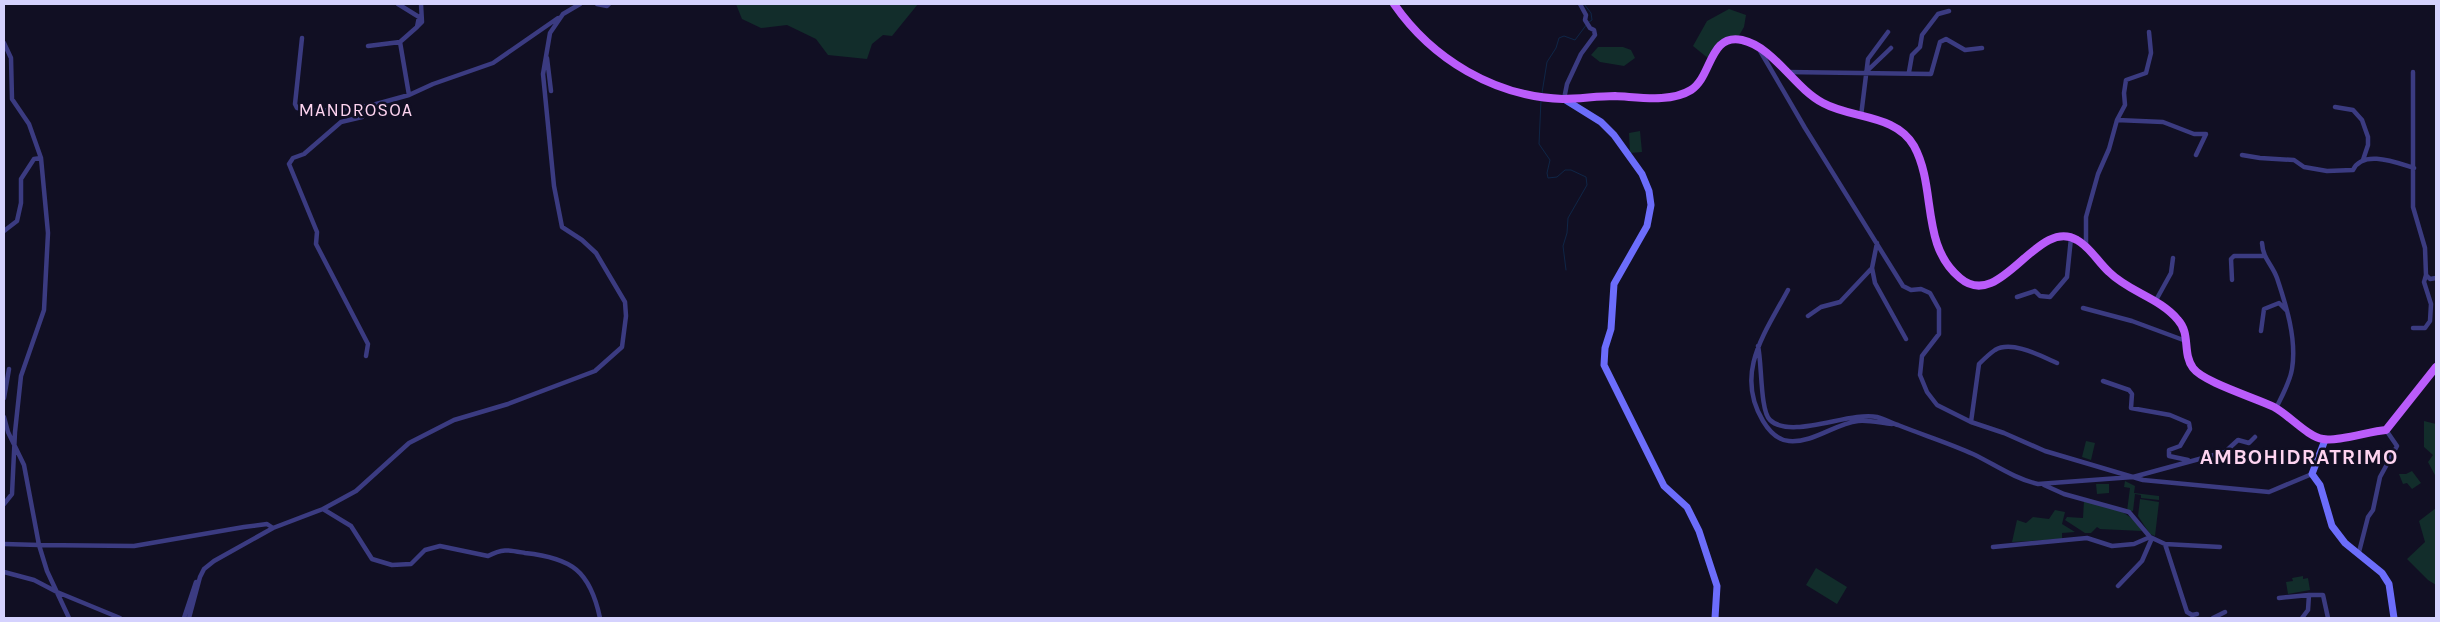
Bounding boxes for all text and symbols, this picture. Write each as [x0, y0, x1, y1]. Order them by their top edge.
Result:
district label: MANDROSOA [299, 99, 413, 121]
district label: AMBOHIDRATRIMO [2200, 445, 2398, 469]

